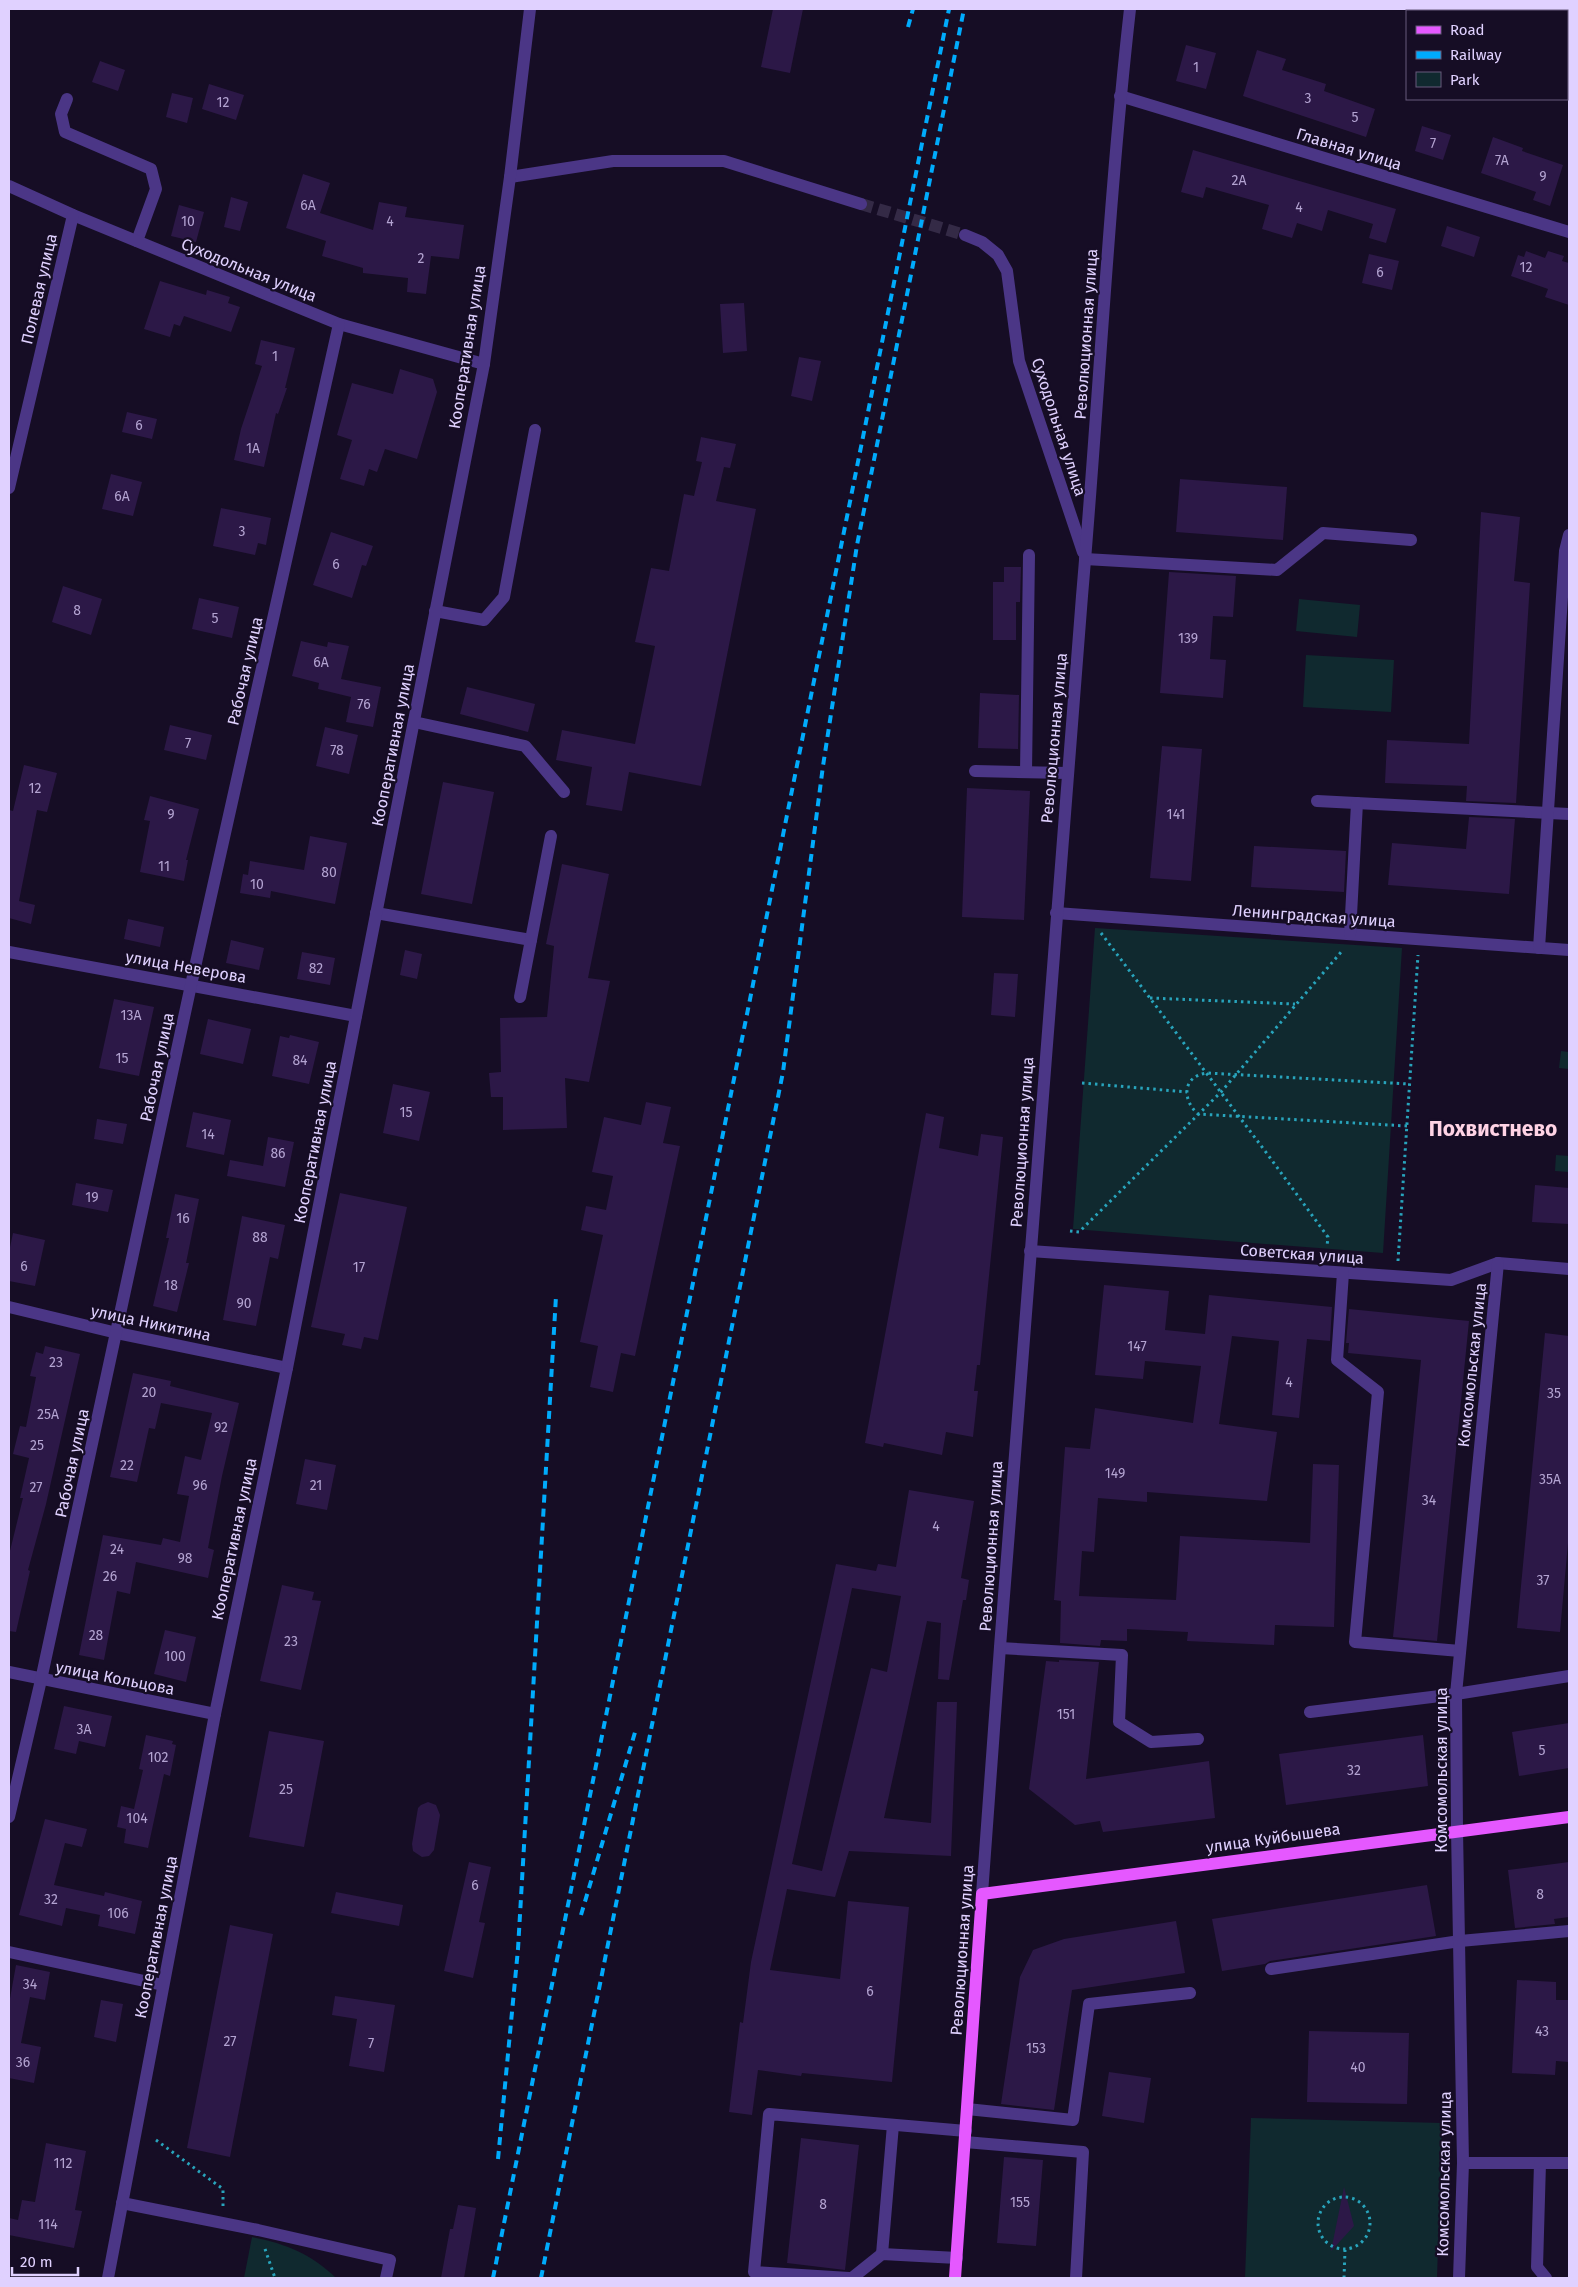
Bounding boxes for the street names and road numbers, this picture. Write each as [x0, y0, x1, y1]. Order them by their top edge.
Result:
street label: Главная улица [1294, 124, 1404, 174]
street label: Полевая улица [17, 232, 61, 346]
street label: Суходольная улица [179, 234, 319, 306]
street label: Революционная улица [1071, 248, 1101, 420]
street label: Кооперативная улица [445, 264, 489, 430]
street label: Суходольная улица [1028, 355, 1090, 499]
street label: Рабочая улица [223, 615, 267, 727]
street label: Революционная улица [1037, 652, 1071, 824]
street label: Кооперативная улица [368, 662, 418, 828]
street label: Ленинградская улица [1232, 901, 1396, 931]
street label: улица Неверова [124, 947, 248, 987]
street label: Рабочая улица [136, 1011, 178, 1123]
street label: Революционная улица [1007, 1056, 1037, 1228]
street label: Кооперативная улица [290, 1059, 340, 1225]
street label: Советская улица [1239, 1240, 1365, 1268]
street label: Комсомольская улица [1454, 1282, 1490, 1448]
street label: улица Никитина [89, 1301, 213, 1345]
street label: Рабочая улица [51, 1407, 93, 1519]
street label: Кооперативная улица [208, 1456, 260, 1622]
street label: Революционная улица [976, 1460, 1006, 1632]
street label: улица Кольцова [54, 1657, 176, 1699]
street label: Комсомольская улица [1432, 1687, 1451, 1853]
street label: улица Куйбышева [1205, 1819, 1341, 1857]
street label: Кооперативная улица [131, 1854, 181, 2020]
street label: Революционная улица [947, 1864, 977, 2036]
street label: Комсомольская улица [1433, 2091, 1455, 2257]

